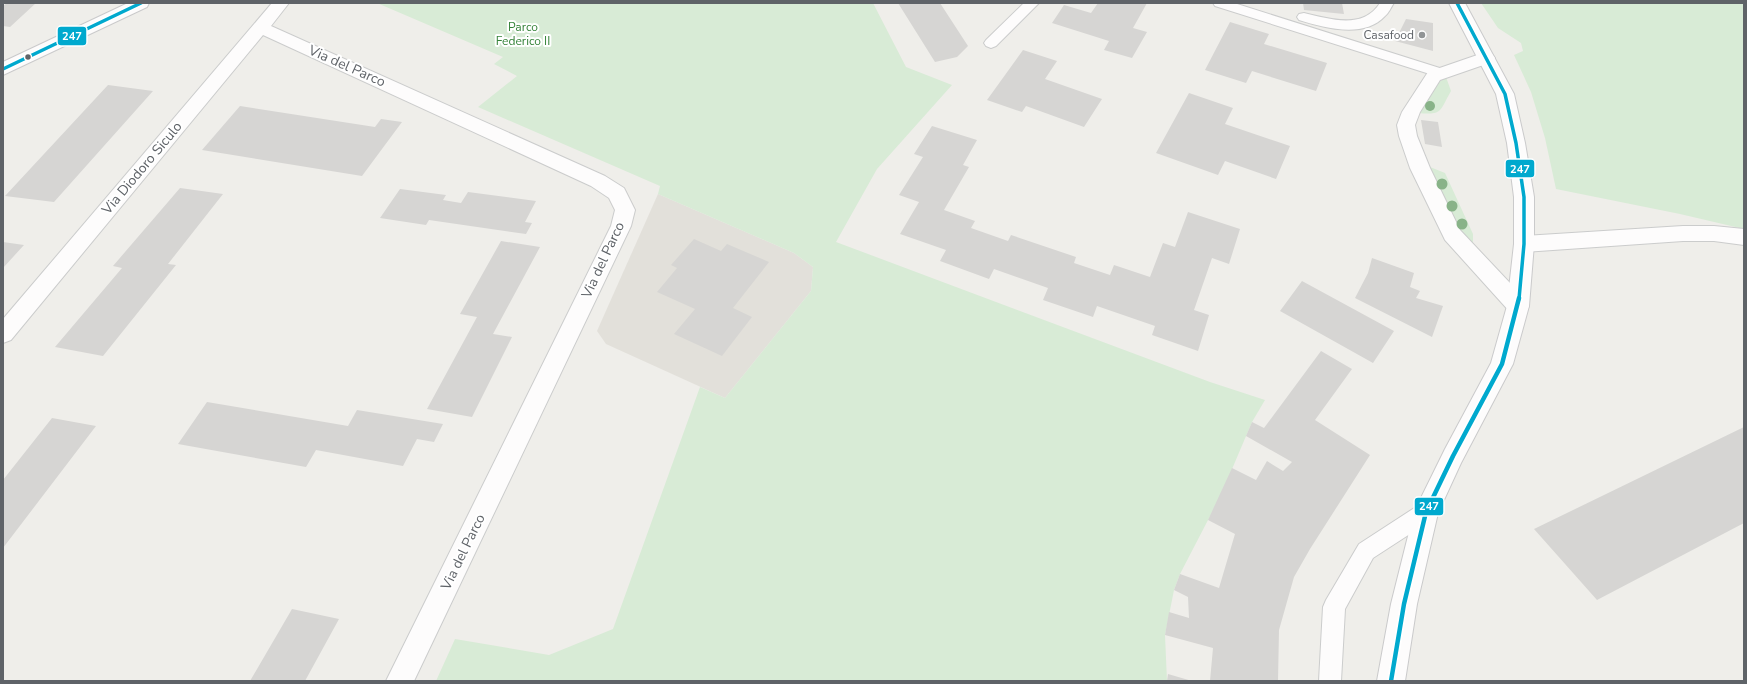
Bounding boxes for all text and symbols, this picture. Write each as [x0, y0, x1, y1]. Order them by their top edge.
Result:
park label: Parco Federico II [496, 19, 550, 49]
line badge: 247 [57, 26, 87, 46]
place label: Casafood [1363, 27, 1414, 43]
text: 247 [62, 29, 82, 44]
marker: Casafood [1417, 30, 1427, 40]
street label: Via del Parco [305, 40, 389, 91]
unlabelled marker [23, 52, 33, 62]
street label: Via Diodoro Siculo [97, 117, 187, 219]
line badge: 247 [1505, 159, 1535, 178]
text: 247 [1510, 162, 1530, 177]
street label: Via del Parco [577, 219, 629, 302]
line badge: 247 [1414, 497, 1444, 516]
text: 247 [1419, 499, 1439, 514]
street label: Via del Parco [436, 511, 490, 594]

